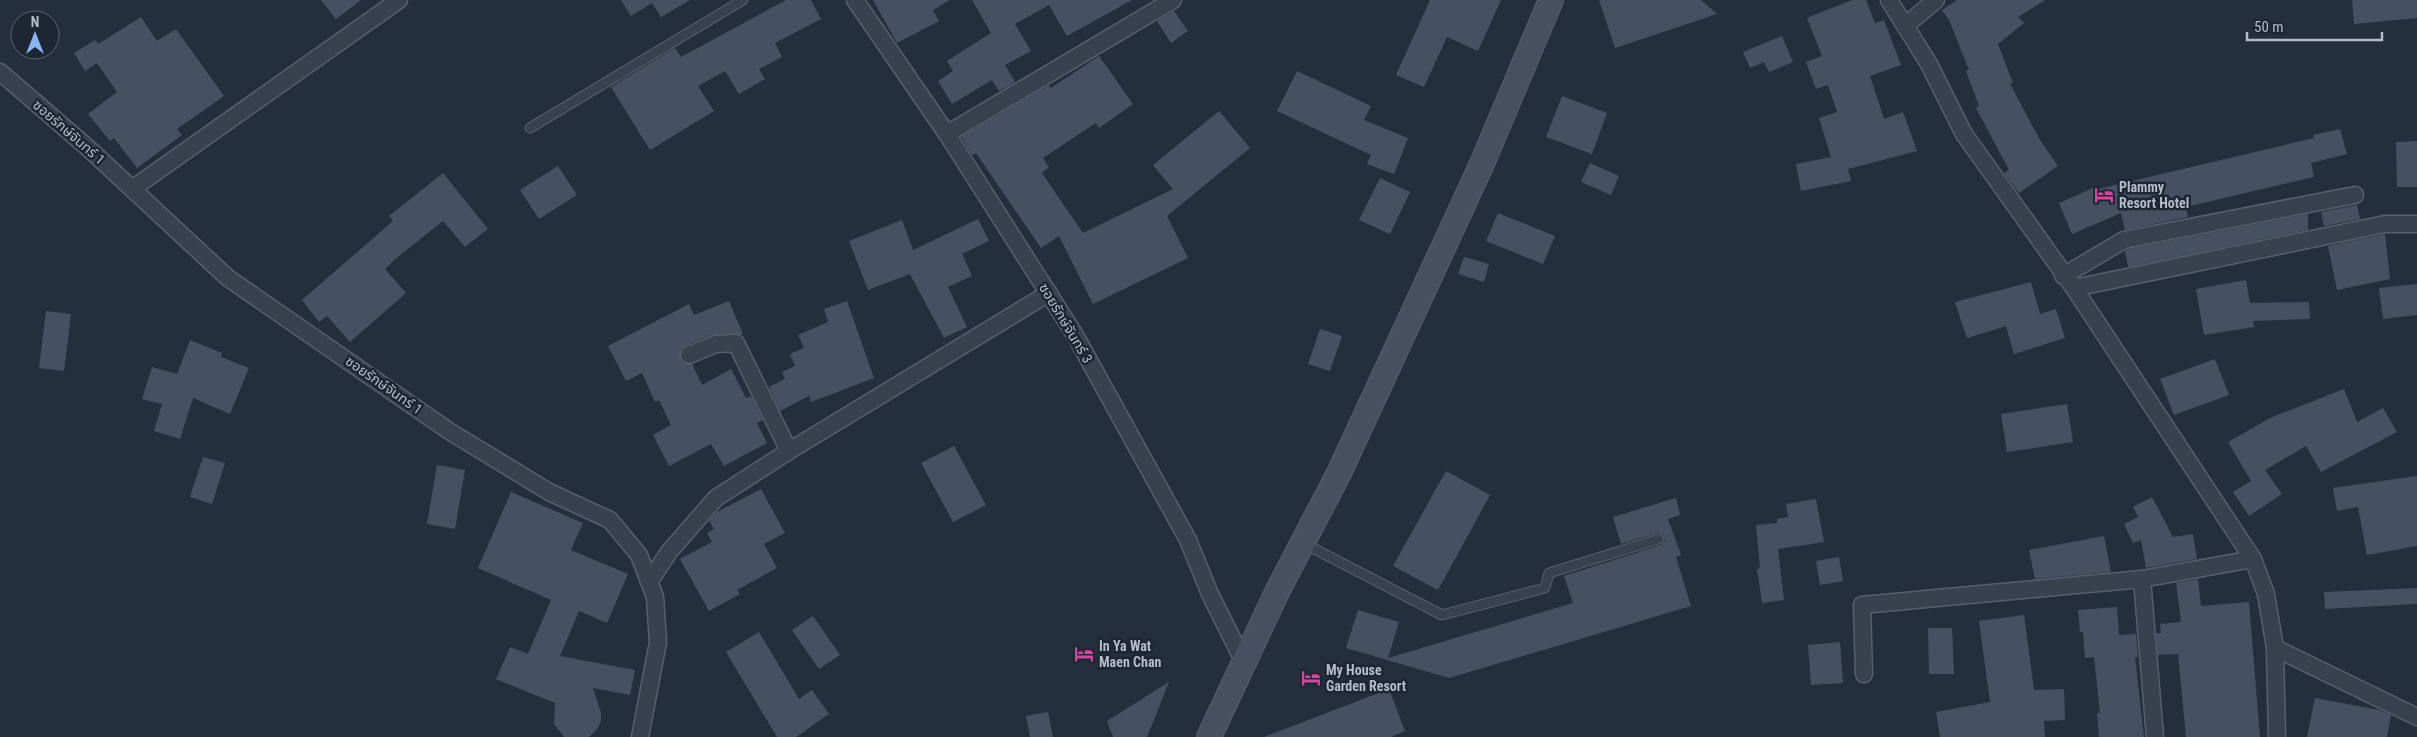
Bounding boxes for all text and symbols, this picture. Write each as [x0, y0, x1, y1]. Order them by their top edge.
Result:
north arrow [10, 10, 60, 60]
scale bar [2247, 10, 2382, 42]
text: N [31, 14, 39, 30]
text: 50 m [2254, 18, 2284, 36]
street label: ซอยรักษ์จันทร์ 1 [30, 96, 108, 168]
place label: Plammy Resort Hotel [2119, 179, 2189, 211]
hotel icon: Plammy Resort Hotel [2093, 184, 2115, 206]
street label: ซอยรักษ์จันทร์ 3 [1036, 280, 1096, 366]
street label: ซอยรักษ์จันทร์ 1 [343, 353, 425, 417]
place label: In Ya Wat Maen Chan [1099, 638, 1161, 670]
hotel icon: In Ya Wat Maen Chan [1073, 643, 1095, 665]
place label: My House Garden Resort [1326, 662, 1406, 694]
hotel icon: My House Garden Resort [1300, 667, 1322, 689]

